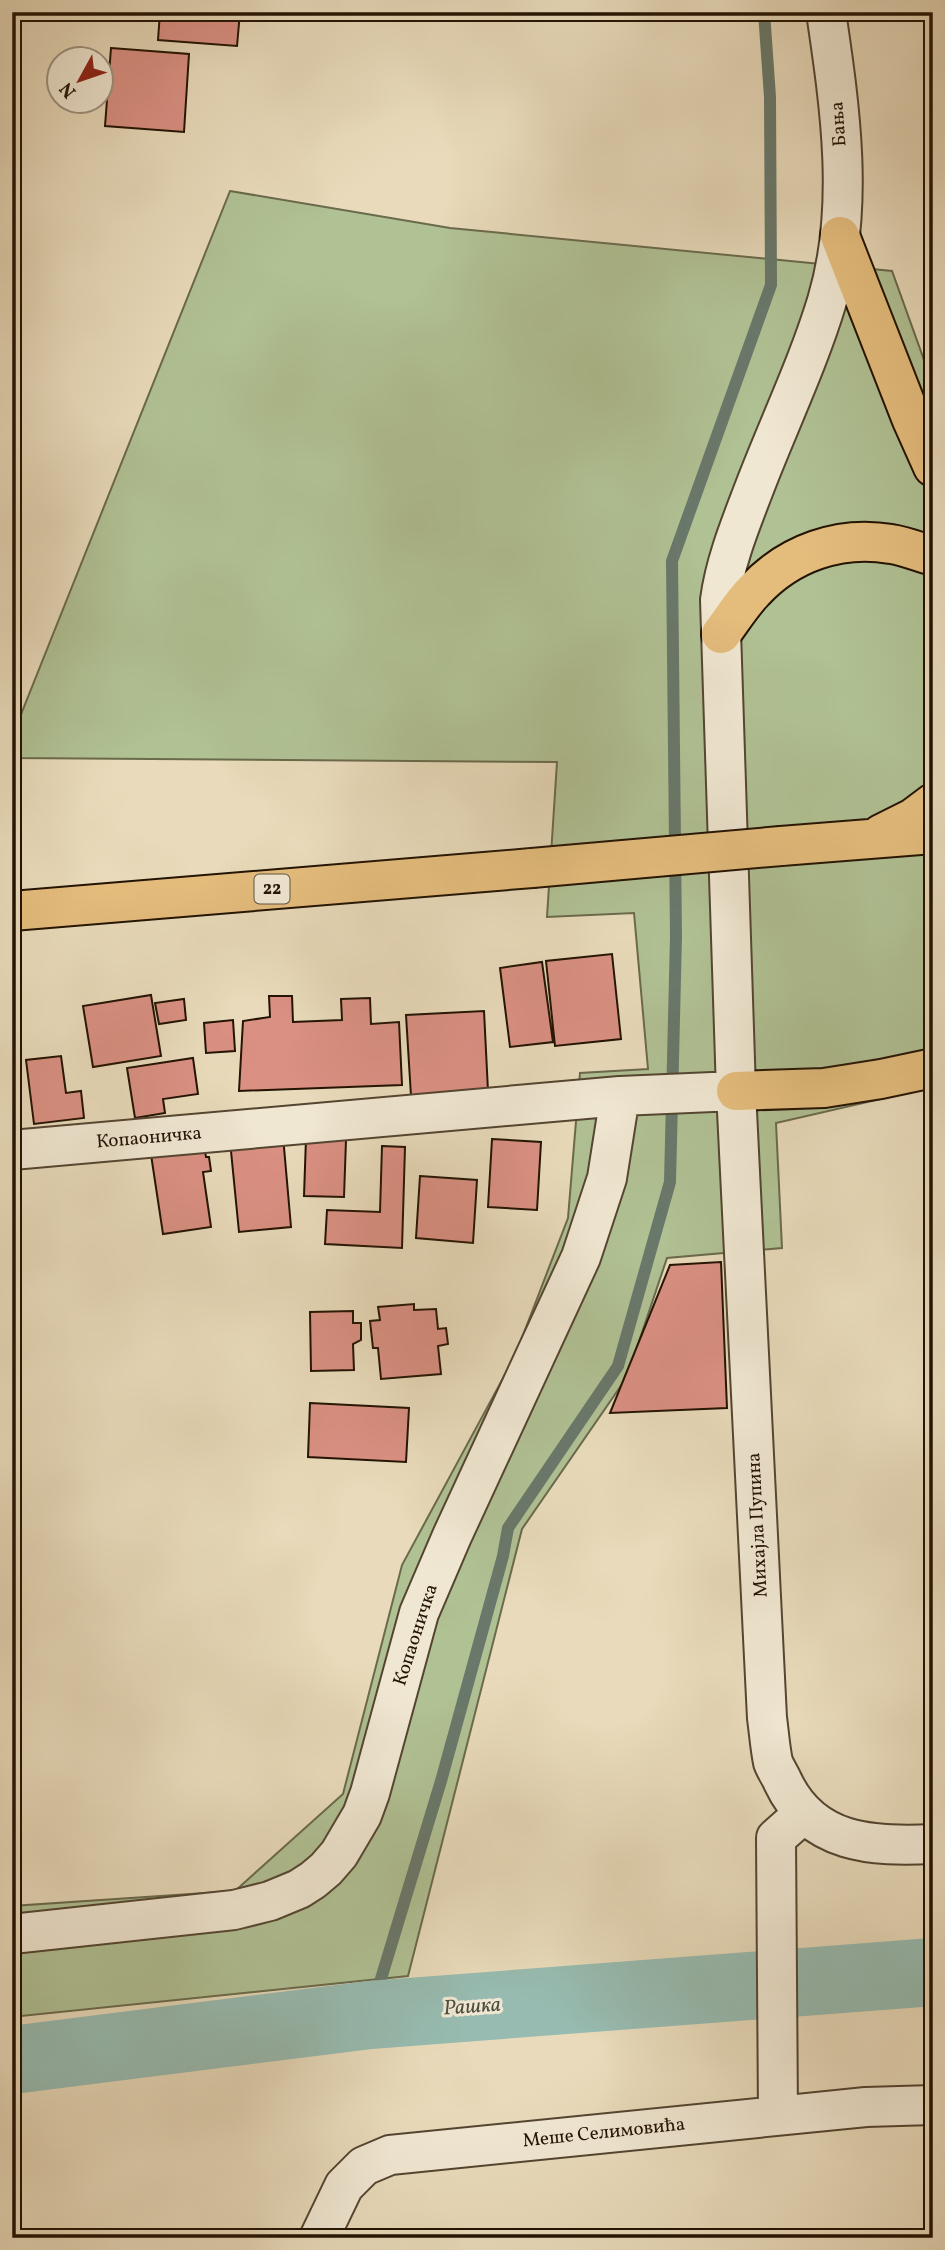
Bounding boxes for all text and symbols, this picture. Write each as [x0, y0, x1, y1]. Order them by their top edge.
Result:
north arrow [46, 46, 116, 116]
text: N [54, 76, 83, 103]
street label: Бања [824, 101, 854, 147]
road number: 22 [254, 874, 290, 904]
street label: Копаоничка [95, 1120, 203, 1156]
street label: Михајла Пупина [741, 1452, 775, 1598]
street label: Копаоничка [387, 1581, 445, 1689]
water label: Рашка [442, 1991, 502, 2023]
street label: Меше Селимовића [521, 2112, 687, 2154]

